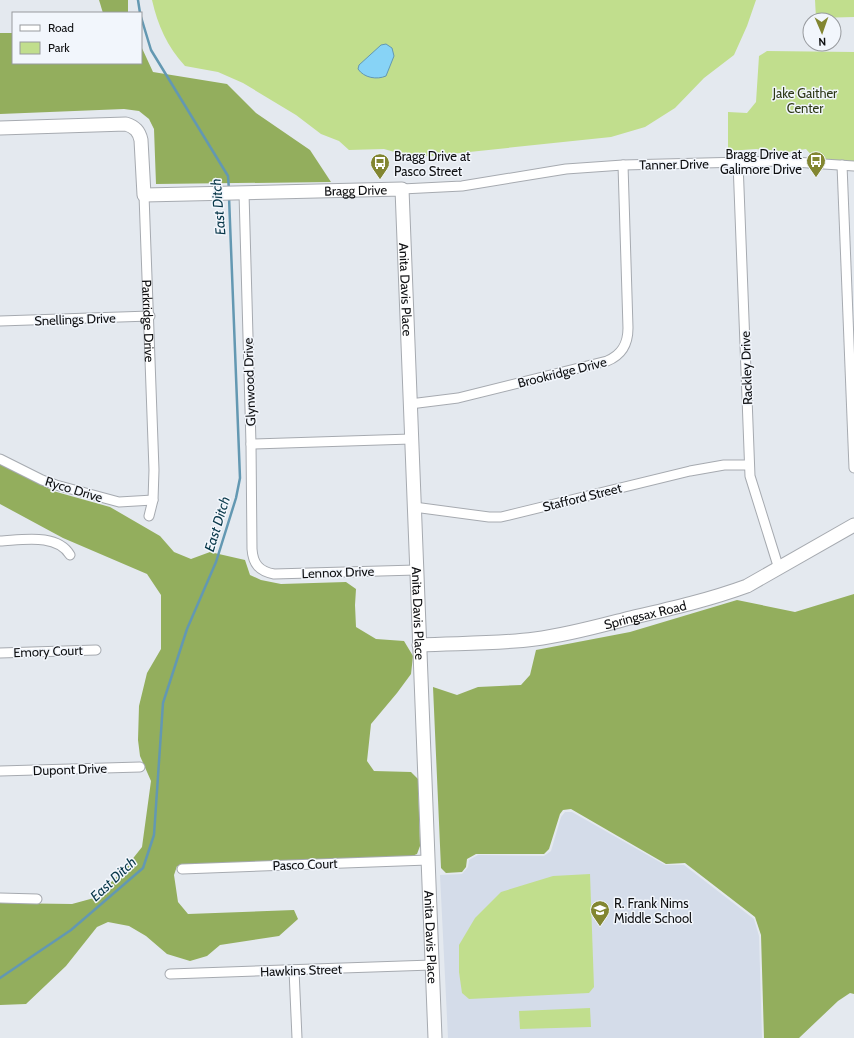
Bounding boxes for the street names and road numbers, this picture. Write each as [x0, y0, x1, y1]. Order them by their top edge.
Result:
street label: Tanner Drive [639, 155, 709, 173]
street label: Bragg Drive [324, 181, 388, 199]
street label: Anita Davis Place [396, 242, 416, 337]
street label: Parkridge Drive [139, 279, 158, 363]
street label: Snellings Drive [34, 310, 116, 328]
street label: Rackley Drive [737, 330, 755, 405]
street label: Glynwood Drive [239, 337, 259, 426]
street label: Brookridge Drive [516, 353, 608, 391]
street label: Ryco Drive [43, 473, 105, 505]
street label: Stafford Street [541, 479, 624, 515]
street label: Lennox Drive [301, 563, 375, 581]
street label: Anita Davis Place [409, 566, 428, 661]
street label: Springsax Road [602, 597, 688, 632]
street label: Emory Court [13, 642, 84, 660]
street label: Dupont Drive [33, 760, 108, 778]
street label: Pasco Court [272, 855, 338, 873]
street label: Anita Davis Place [421, 890, 441, 984]
street label: Hawkins Street [260, 961, 343, 979]

